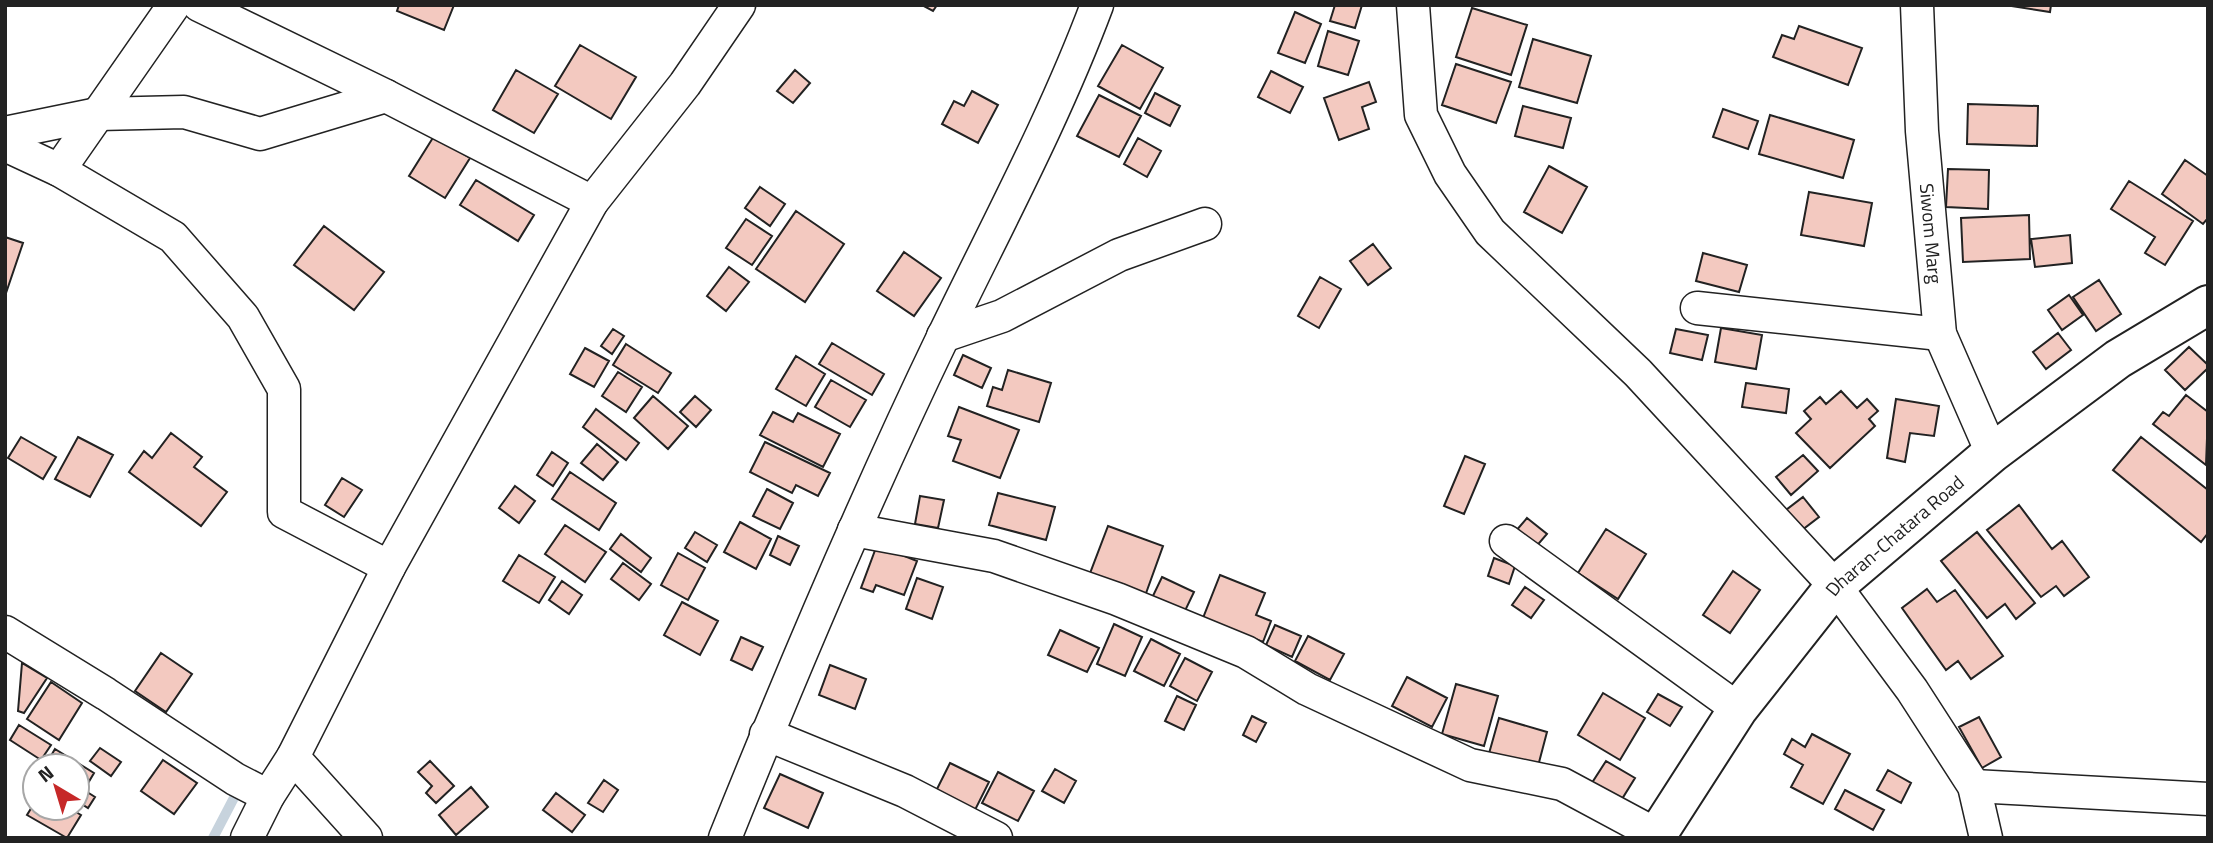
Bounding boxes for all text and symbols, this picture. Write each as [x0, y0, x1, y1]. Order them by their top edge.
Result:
street label: Siwom Marg [1913, 182, 1950, 285]
street label: Dharan-Chatara Road [1817, 468, 1970, 602]
north arrow [21, 752, 91, 822]
text: N [31, 758, 59, 789]

